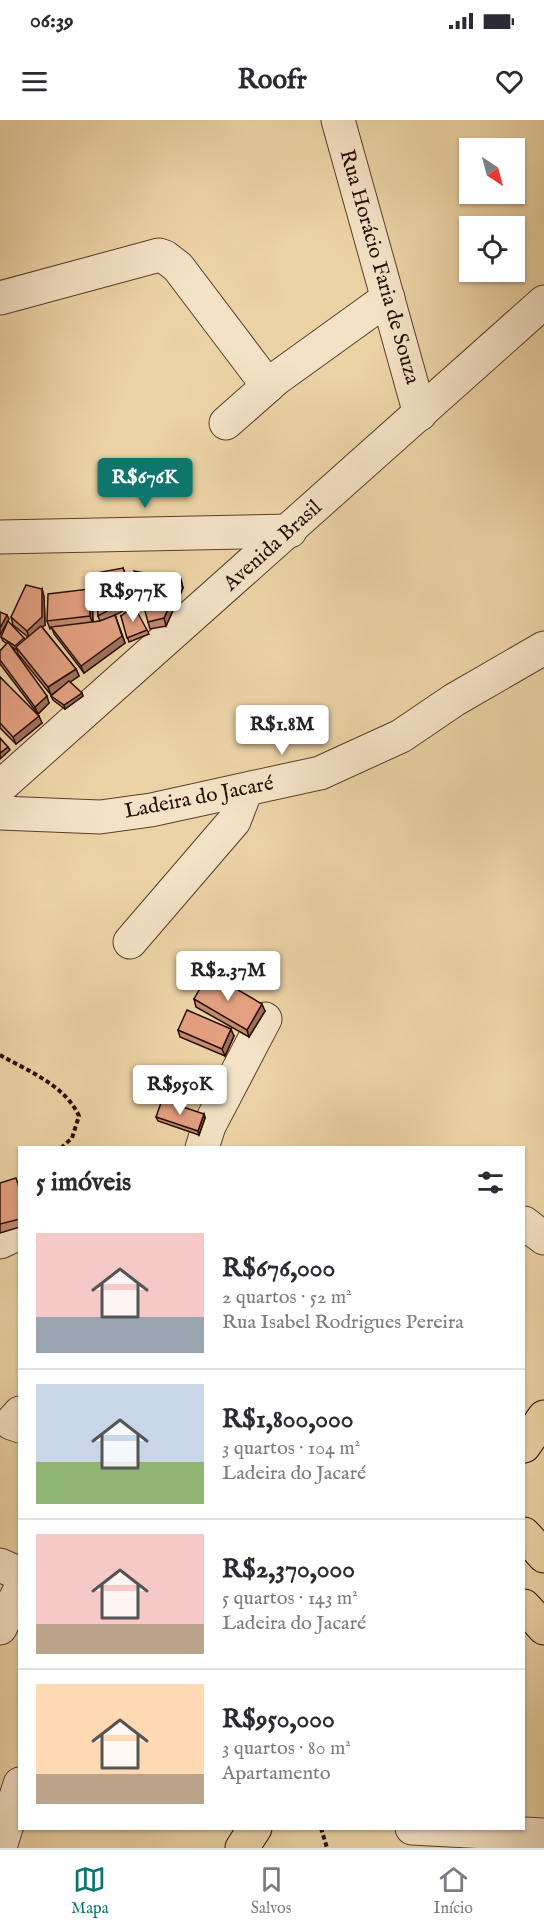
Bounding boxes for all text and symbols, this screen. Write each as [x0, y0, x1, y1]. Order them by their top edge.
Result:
text: 06:39 [30, 7, 74, 35]
text: Roofr [237, 64, 307, 98]
icon: menu [18, 65, 51, 98]
icon: heart [493, 65, 526, 98]
north arrow [459, 138, 525, 204]
map controls [459, 138, 525, 282]
street label: Rua Horácio Faria de Souza [333, 147, 426, 388]
button: locate [459, 216, 525, 282]
pin: R$676K [96, 458, 194, 509]
text: R$676K [112, 465, 178, 490]
street label: Avenida Brasil [217, 494, 328, 598]
pin: R$977K [84, 572, 182, 623]
text: R$977K [99, 579, 167, 604]
pin: R$1.8M [233, 705, 331, 756]
text: R$1.8M [250, 712, 314, 737]
street label: Ladeira do Jacaré [122, 770, 276, 826]
pin: R$2.37M [173, 951, 283, 1002]
text: R$2.37M [190, 958, 266, 983]
pin: R$950K [131, 1065, 229, 1116]
text: R$950K [147, 1072, 213, 1097]
text: 5 imóveis [36, 1166, 131, 1199]
icon: filters [474, 1166, 507, 1199]
text: R$676,000 [222, 1252, 335, 1285]
icon: home [84, 1257, 156, 1329]
text: 2 quartos · 52 m² [222, 1285, 352, 1310]
text: Rua Isabel Rodrigues Pereira [222, 1310, 464, 1335]
text: R$1,800,000 [222, 1403, 354, 1436]
icon: home [84, 1408, 156, 1480]
text: 3 quartos · 104 m² [222, 1436, 360, 1461]
text: Ladeira do Jacaré [222, 1461, 366, 1486]
text: R$2,370,000 [222, 1553, 355, 1586]
icon: home [84, 1558, 156, 1630]
text: 5 quartos · 143 m² [222, 1586, 358, 1611]
text: Ladeira do Jacaré [222, 1611, 366, 1636]
text: R$950,000 [222, 1703, 335, 1736]
icon: home [84, 1708, 156, 1780]
text: 3 quartos · 80 m² [222, 1736, 351, 1761]
text: Apartamento [222, 1761, 331, 1786]
tab: Mapa [71, 1863, 109, 1919]
tab: Salvos [251, 1863, 291, 1919]
tab: Início [434, 1863, 473, 1919]

